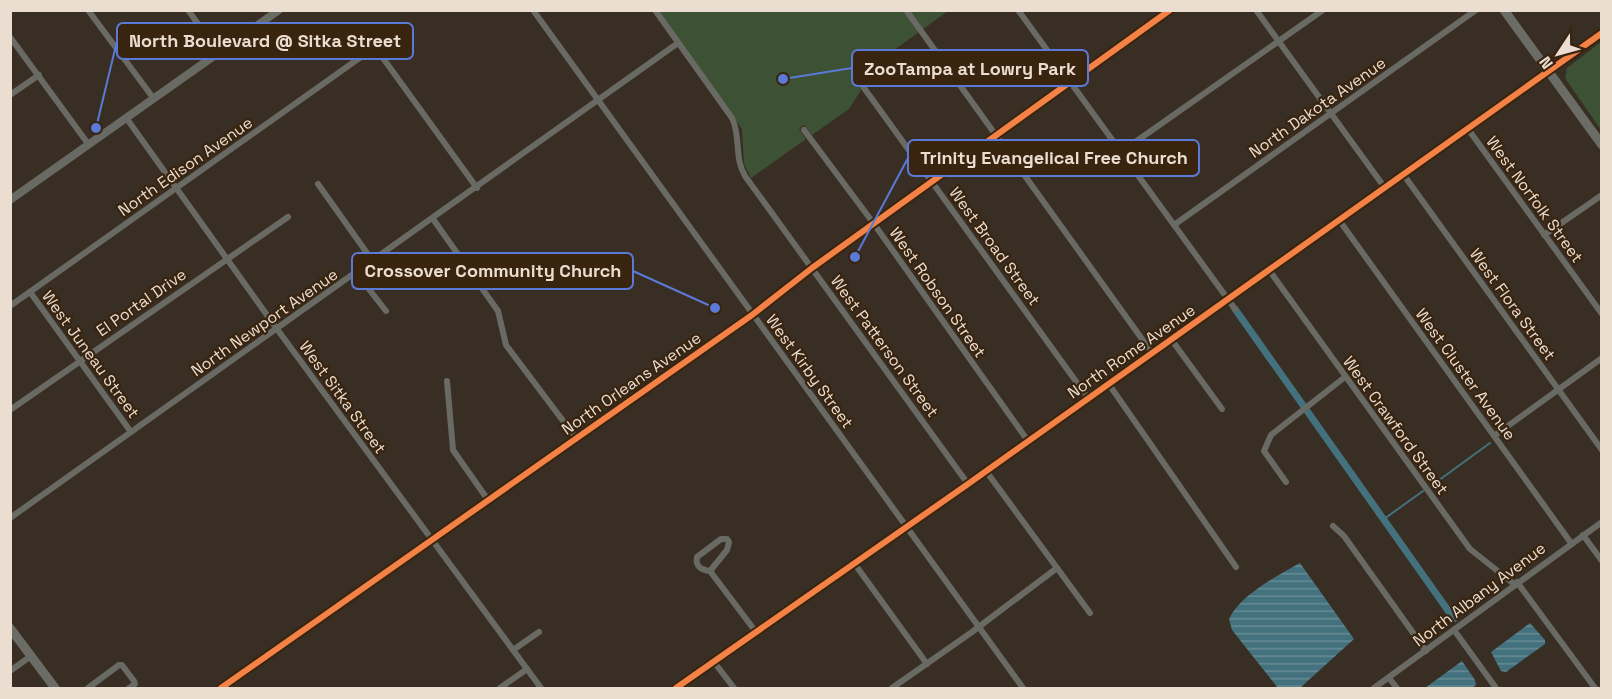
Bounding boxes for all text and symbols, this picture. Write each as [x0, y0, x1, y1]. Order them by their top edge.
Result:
callout: North Boulevard @ Sitka Street [117, 23, 413, 59]
north arrow [1528, 24, 1588, 84]
text: North Boulevard @ Sitka Street [129, 29, 401, 52]
callout: ZooTampa at Lowry Park [852, 50, 1088, 86]
street label: North Dakota Avenue [1245, 52, 1390, 163]
text: N [1535, 52, 1558, 73]
text: ZooTampa at Lowry Park [864, 57, 1076, 80]
street label: North Edison Avenue [114, 112, 257, 221]
street label: West Norfolk Street [1482, 132, 1588, 267]
callout: Trinity Evangelical Free Church [908, 140, 1199, 176]
text: Trinity Evangelical Free Church [920, 146, 1188, 169]
street label: West Broad Street [945, 183, 1045, 310]
street label: West Robson Street [885, 223, 990, 362]
street label: West Flora Street [1465, 244, 1560, 364]
callout: Crossover Community Church [352, 253, 633, 289]
text: Crossover Community Church [365, 259, 621, 282]
street label: El Portal Drive [92, 264, 190, 341]
street label: North Newport Avenue [187, 264, 342, 381]
street label: West Patterson Street [826, 271, 943, 421]
street label: West Juneau Street [37, 286, 144, 422]
street label: North Rome Avenue [1063, 299, 1199, 403]
street label: West Cluster Avenue [1411, 304, 1521, 444]
street label: West Kirby Street [761, 310, 858, 432]
street label: North Orleans Avenue [557, 327, 705, 440]
street label: West Sitka Street [295, 337, 391, 458]
street label: West Crawford Street [1338, 352, 1453, 499]
street label: North Albany Avenue [1409, 538, 1550, 651]

